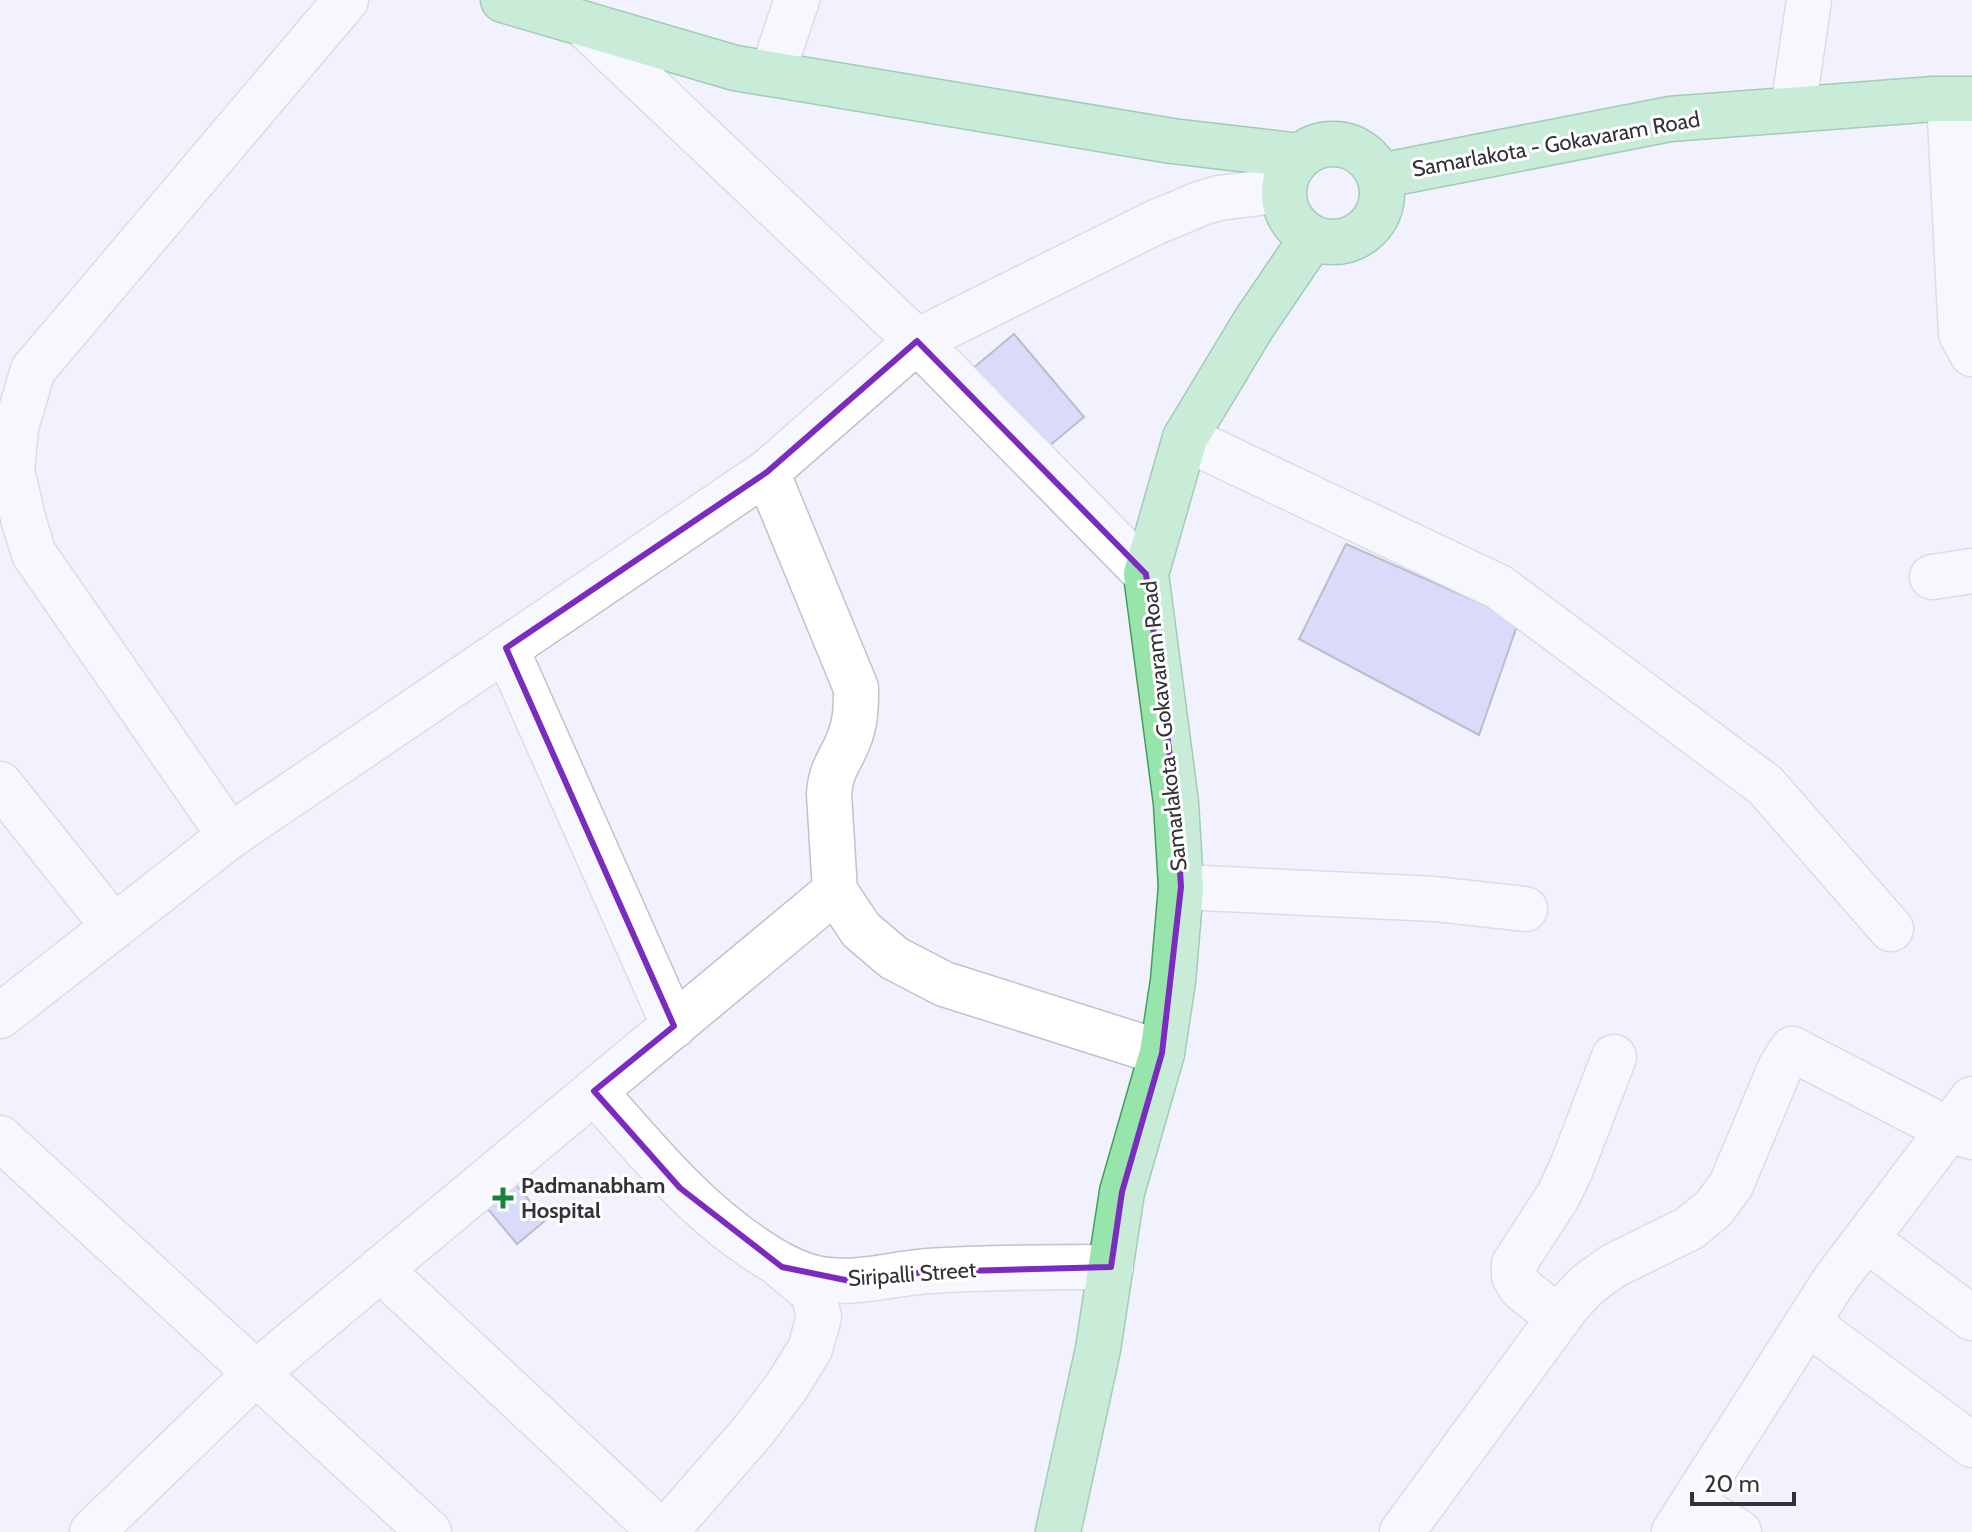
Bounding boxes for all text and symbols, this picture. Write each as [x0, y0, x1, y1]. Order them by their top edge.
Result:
street label: Samarlakota - Gokavaram Road [1410, 105, 1702, 183]
street label: Samarlakota - Gokavaram Road [1135, 580, 1193, 872]
place label: Padmanabham Hospital [521, 1172, 665, 1224]
marker: Padmanabham Hospital [492, 1187, 514, 1209]
street label: Siripalli Street [847, 1256, 978, 1292]
scale bar [1692, 1456, 1794, 1506]
text: 20 m [1704, 1469, 1760, 1498]

